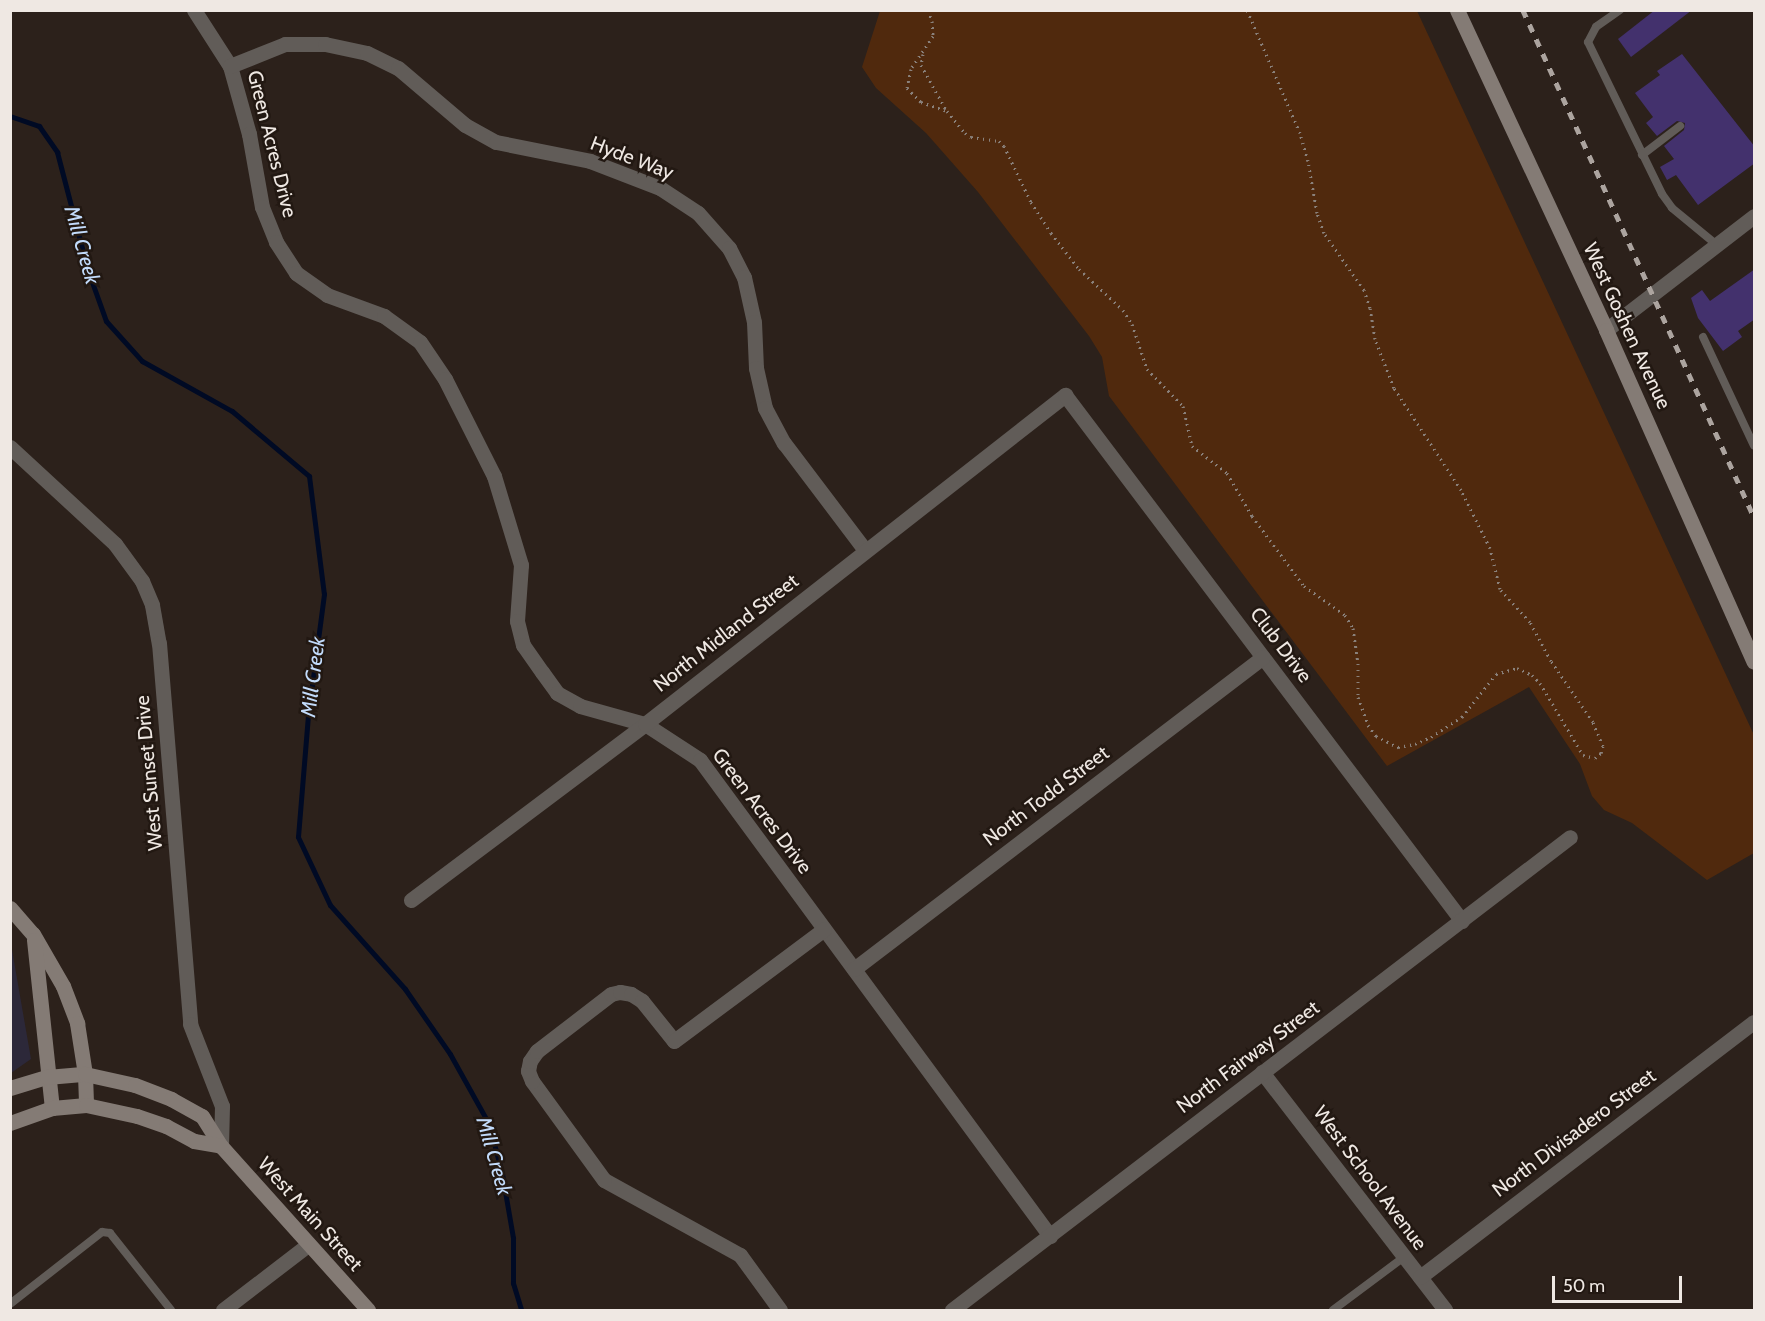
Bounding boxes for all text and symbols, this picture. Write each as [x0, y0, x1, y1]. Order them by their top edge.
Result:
street label: Green Acres Drive [242, 68, 302, 220]
street label: Hyde Way [587, 131, 677, 185]
water label: Mill Creek [59, 203, 105, 287]
street label: West Goshen Avenue [1578, 239, 1676, 413]
street label: North Midland Street [649, 569, 803, 697]
street label: Club Drive [1245, 603, 1317, 687]
water label: Mill Creek [296, 635, 330, 719]
street label: West Sunset Drive [130, 694, 168, 852]
street label: North Todd Street [978, 741, 1114, 851]
street label: Green Acres Drive [707, 744, 817, 878]
street label: North Fairway Street [1172, 996, 1324, 1118]
street label: North Divisadero Street [1488, 1064, 1660, 1202]
street label: West School Avenue [1308, 1101, 1432, 1255]
water label: Mill Creek [471, 1114, 517, 1198]
street label: West Main Street [253, 1152, 367, 1276]
scale bar [1555, 1264, 1686, 1302]
text: 50 m [1563, 1275, 1605, 1297]

